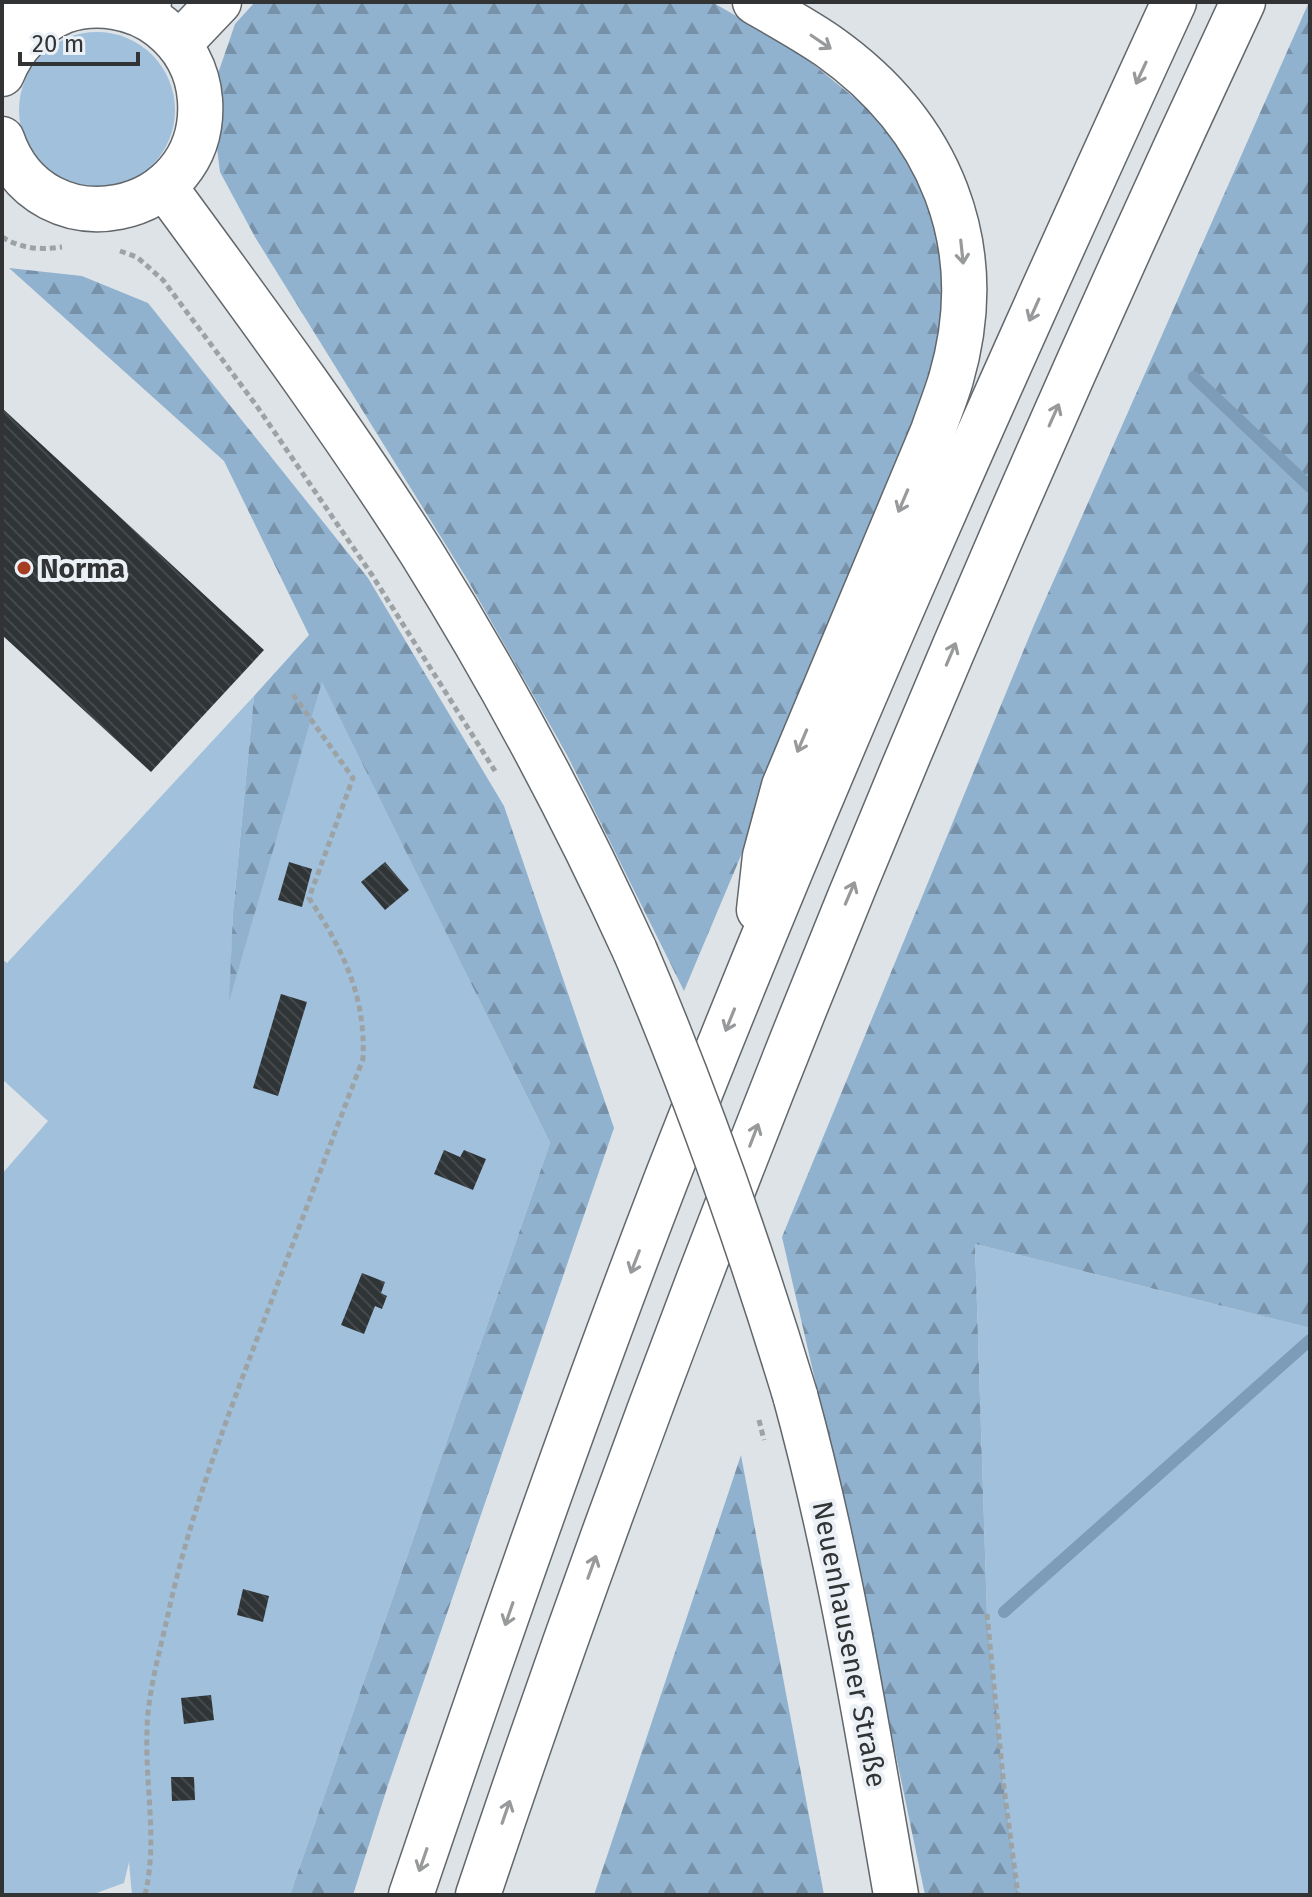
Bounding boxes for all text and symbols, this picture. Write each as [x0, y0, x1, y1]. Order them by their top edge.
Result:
scale bar [20, 16, 138, 66]
text: 20 m [32, 30, 84, 58]
one-way arrow [810, 34, 832, 50]
one-way arrow [1133, 61, 1148, 85]
one-way arrow [954, 238, 969, 264]
one-way arrow [1026, 297, 1041, 322]
one-way arrow [1047, 403, 1062, 427]
one-way arrow [895, 488, 910, 513]
place label: Norma [40, 552, 125, 585]
marker: Norma [15, 559, 33, 577]
one-way arrow [945, 642, 960, 667]
one-way arrow [794, 728, 809, 753]
one-way arrow [844, 881, 859, 906]
one-way arrow [722, 1007, 736, 1032]
one-way arrow [748, 1123, 762, 1148]
one-way arrow [627, 1249, 641, 1274]
street label: Neuenhausener Straße [806, 1498, 893, 1790]
one-way arrow [585, 1555, 600, 1580]
one-way arrow [500, 1602, 515, 1627]
one-way arrow [500, 1800, 515, 1825]
one-way arrow [414, 1847, 429, 1872]

